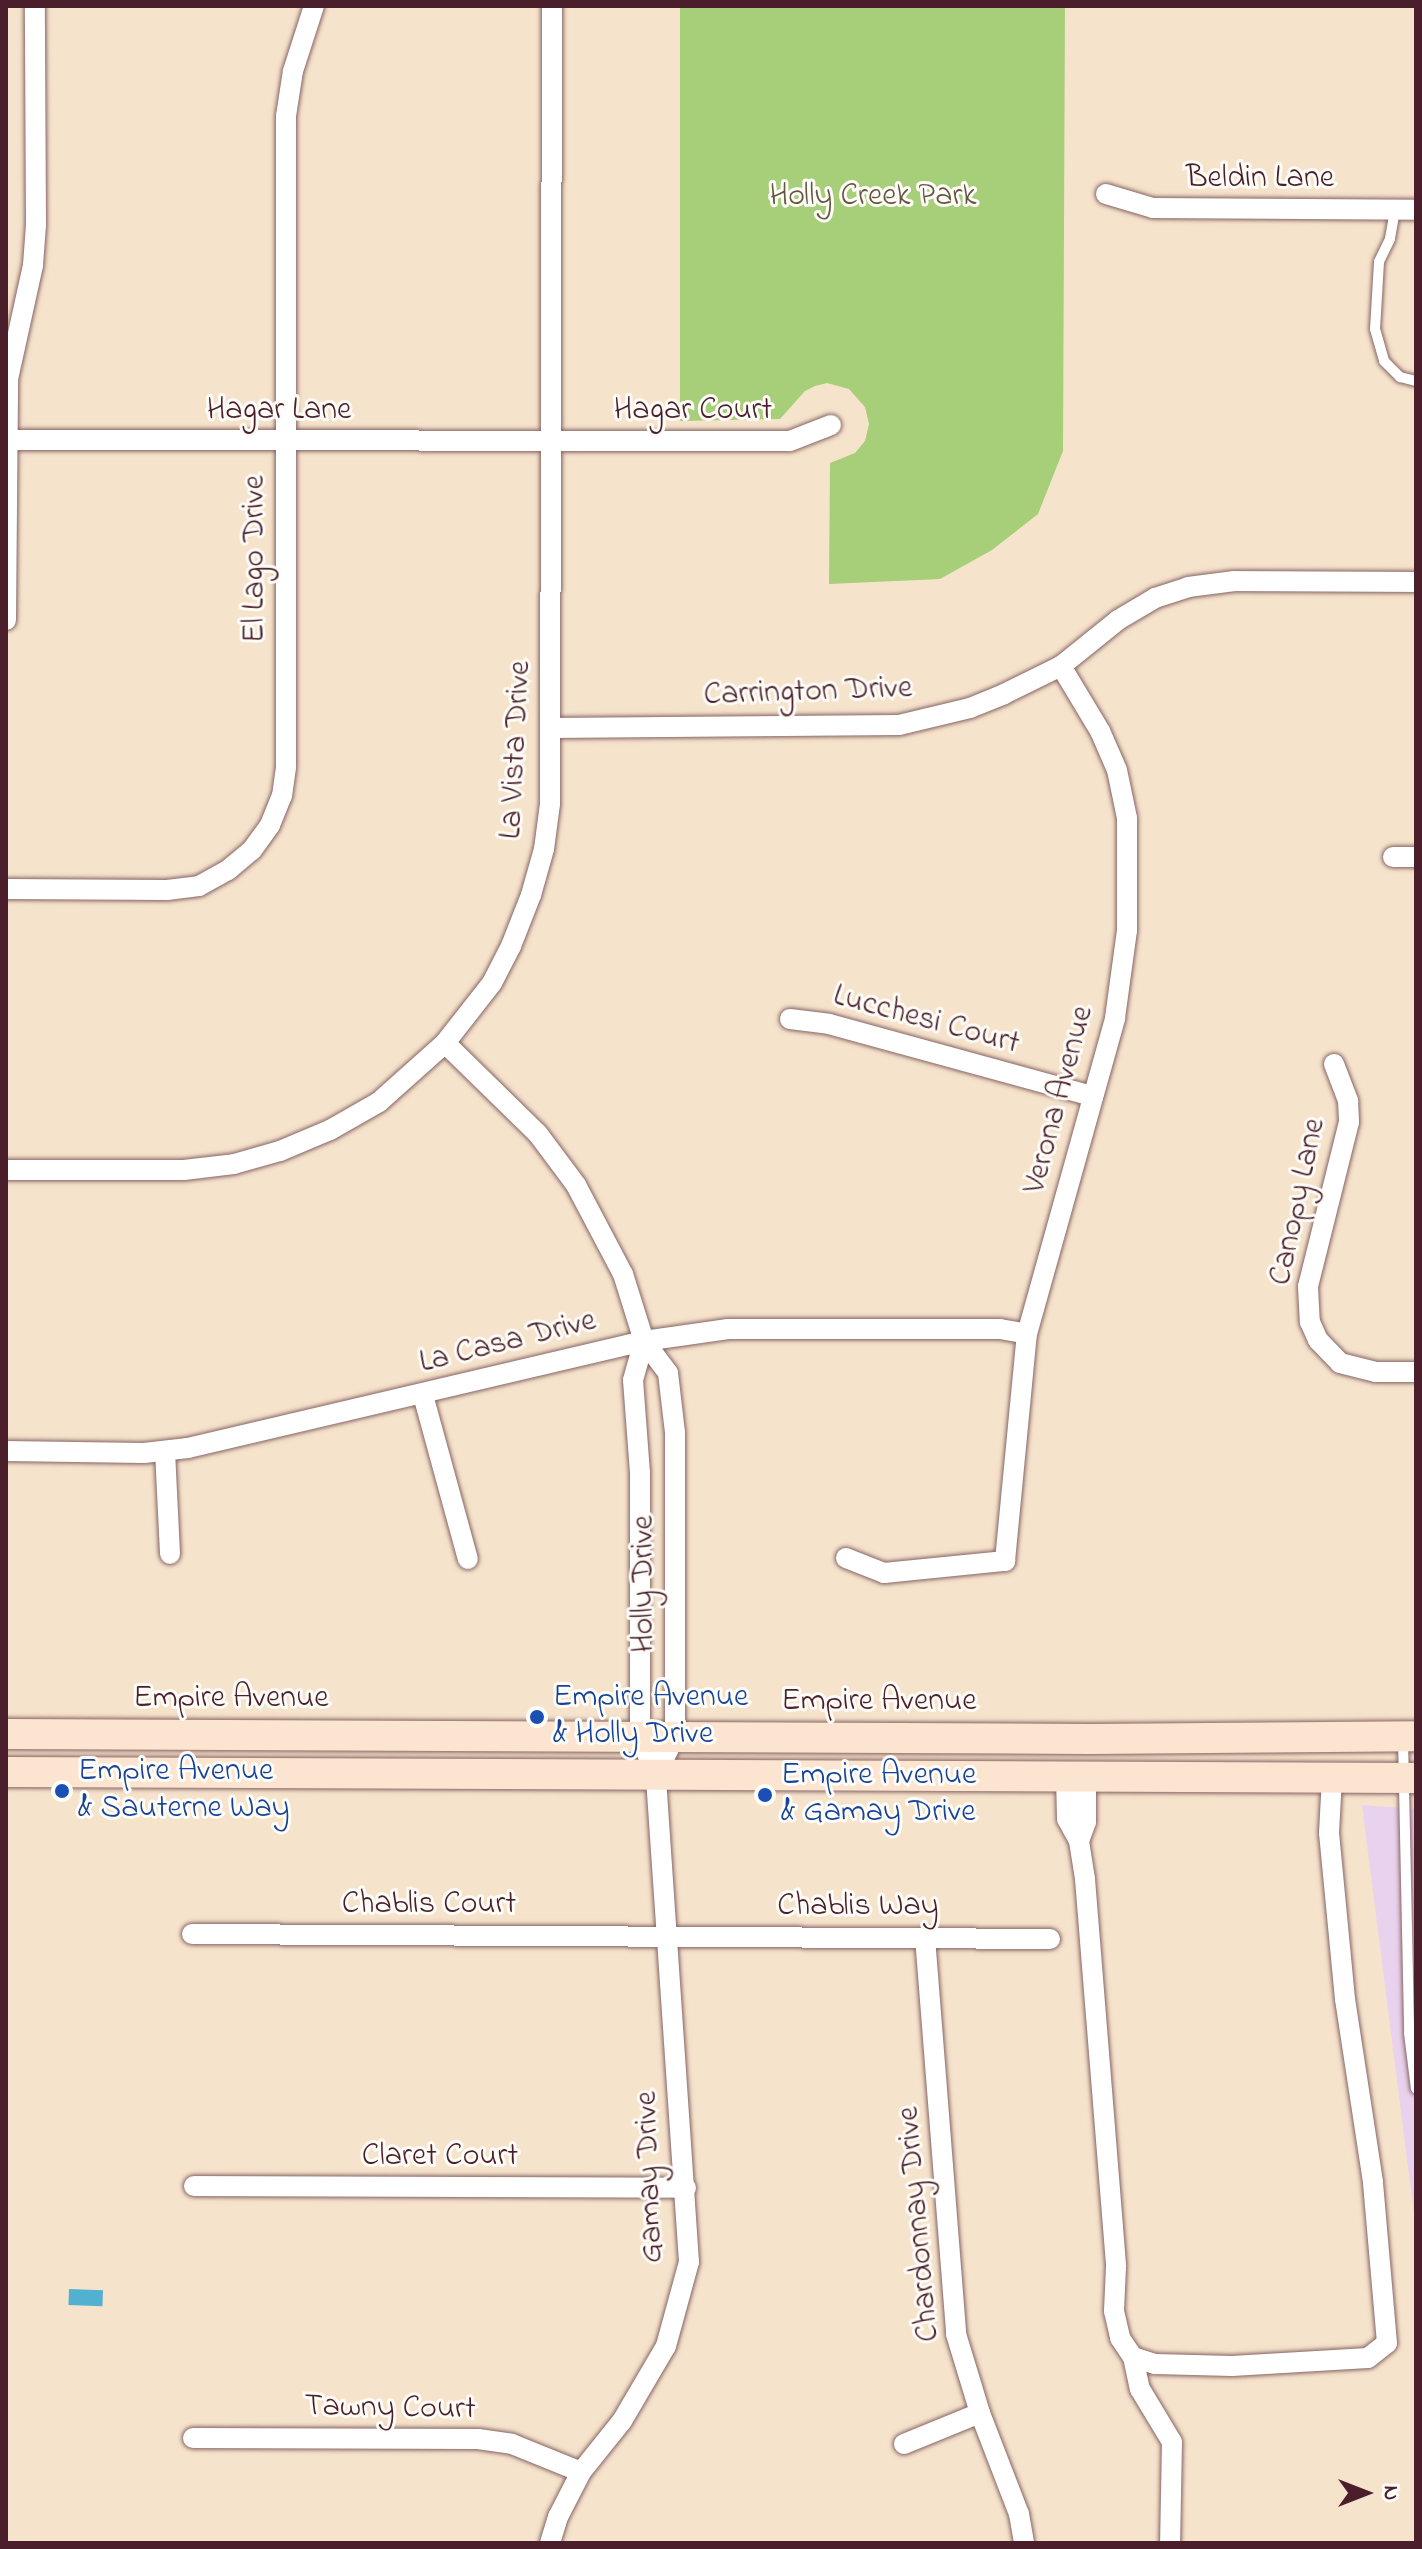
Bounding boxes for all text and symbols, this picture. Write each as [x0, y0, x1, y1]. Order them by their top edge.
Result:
street label: Beldin Lane [1186, 160, 1334, 198]
park label: Holly Creek Park [770, 178, 976, 216]
street label: Hagar Lane [207, 392, 351, 430]
street label: Hagar Court [614, 392, 772, 430]
street label: El Lago Drive [237, 475, 275, 643]
street label: La Vista Drive [493, 660, 541, 840]
street label: Carrington Drive [703, 670, 913, 716]
street label: Lucchesi Court [829, 978, 1023, 1064]
street label: Verona Avenue [1017, 1002, 1103, 1198]
street label: Canopy Lane [1263, 1115, 1335, 1289]
street label: La Casa Drive [416, 1303, 600, 1383]
street label: Holly Drive [626, 1515, 664, 1653]
street label: Empire Avenue [133, 1680, 329, 1718]
place label: Empire Avenue & Holly Drive [553, 1680, 748, 1755]
street label: Empire Avenue [781, 1683, 977, 1721]
marker: Empire Avenue & Holly Drive [528, 1708, 546, 1726]
place label: Empire Avenue & Sauterne Way [78, 1754, 290, 1829]
place label: Empire Avenue & Gamay Drive [781, 1758, 976, 1833]
marker: Empire Avenue & Sauterne Way [53, 1782, 71, 1800]
marker: Empire Avenue & Gamay Drive [756, 1786, 774, 1804]
street label: Chablis Court [342, 1886, 516, 1924]
street label: Chablis Way [777, 1888, 939, 1926]
street label: Gamay Drive [629, 2090, 673, 2264]
street label: Chardonnay Drive [891, 2105, 949, 2343]
street label: Claret Court [362, 2138, 518, 2176]
street label: Tawny Court [304, 2388, 476, 2430]
north arrow [1326, 2453, 1406, 2533]
text: N [1374, 2486, 1406, 2500]

